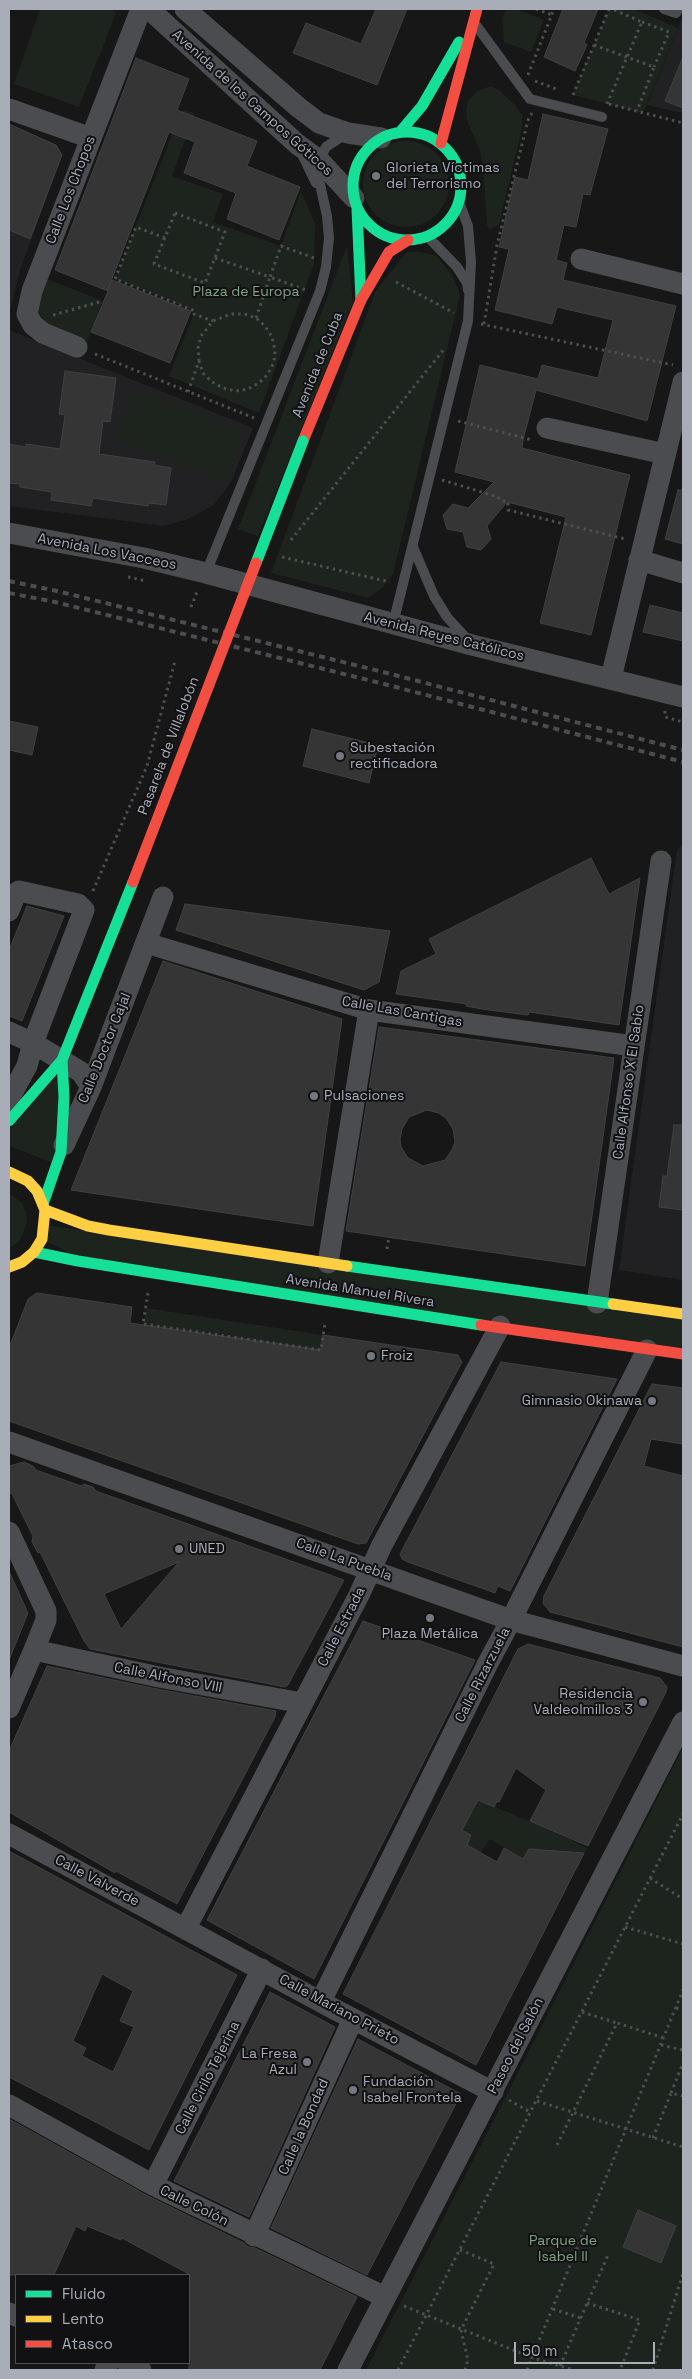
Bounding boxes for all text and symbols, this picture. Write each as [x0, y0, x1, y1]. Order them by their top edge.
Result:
street label: Avenida de los Campos Góticos [168, 26, 336, 180]
street label: Calle Los Chopos [43, 134, 99, 246]
place label: Glorieta Víctimas del Terrorismo [386, 160, 500, 192]
marker: Glorieta Víctimas del Terrorismo [370, 170, 382, 182]
park label: Plaza de Europa [193, 284, 299, 300]
street label: Avenida de Cuba [289, 310, 347, 420]
street label: Avenida Los Vacceos [36, 530, 178, 574]
street label: Avenida Reyes Católicos [362, 609, 526, 665]
street label: Pasarela de Villalobón [135, 675, 203, 817]
place label: Subestación rectificadora [350, 740, 438, 772]
marker: Subestación rectificadora [334, 750, 346, 762]
street label: Calle Doctor Cajal [75, 990, 135, 1106]
street label: Calle Las Cantigas [340, 993, 464, 1031]
street label: Calle Alfonso X El Sabio [610, 1004, 648, 1160]
place label: Pulsaciones [324, 1088, 404, 1104]
marker: Pulsaciones [308, 1090, 320, 1102]
street label: Avenida Manuel Rivera [285, 1271, 435, 1311]
place label: Froiz [381, 1348, 413, 1364]
marker: Froiz [365, 1350, 377, 1362]
place label: Gimnasio Okinawa [522, 1393, 642, 1409]
marker: Gimnasio Okinawa [646, 1395, 658, 1407]
street label: Calle La Puebla [294, 1535, 394, 1585]
place label: UNED [189, 1541, 225, 1557]
marker: UNED [173, 1543, 185, 1555]
street label: Calle Estrada [315, 1584, 369, 1670]
marker: Plaza Metálica [424, 1612, 436, 1624]
street label: Calle Rizarzuela [452, 1625, 514, 1725]
place label: Plaza Metálica [382, 1626, 478, 1642]
street label: Calle Alfonso VIII [113, 1659, 223, 1697]
place label: Residencia Valdeolmillos 3 [534, 1686, 633, 1718]
marker: Residencia Valdeolmillos 3 [637, 1696, 649, 1708]
street label: Calle Valverde [52, 1852, 142, 1910]
street label: Calle Mariano Prieto [276, 1971, 402, 2049]
street label: Paseo del Salón [485, 1995, 547, 2097]
street label: Calle Cirilo Tejerina [172, 2019, 244, 2137]
place label: La Fresa Azul [241, 2046, 297, 2078]
marker: La Fresa Azul [301, 2056, 313, 2068]
place label: Fundación Isabel Frontela [363, 2074, 462, 2106]
street label: Calle la Bondad [275, 2076, 333, 2178]
marker: Fundación Isabel Frontela [347, 2084, 359, 2096]
street label: Calle Colón [157, 2182, 231, 2230]
park label: Parque de Isabel II [529, 2233, 597, 2266]
legend [15, 2274, 190, 2364]
text: Fluido [62, 2284, 106, 2303]
text: Lento [62, 2309, 104, 2328]
scale bar [517, 2332, 658, 2364]
text: Atasco [62, 2334, 113, 2353]
text: 50 m [522, 2341, 557, 2360]

